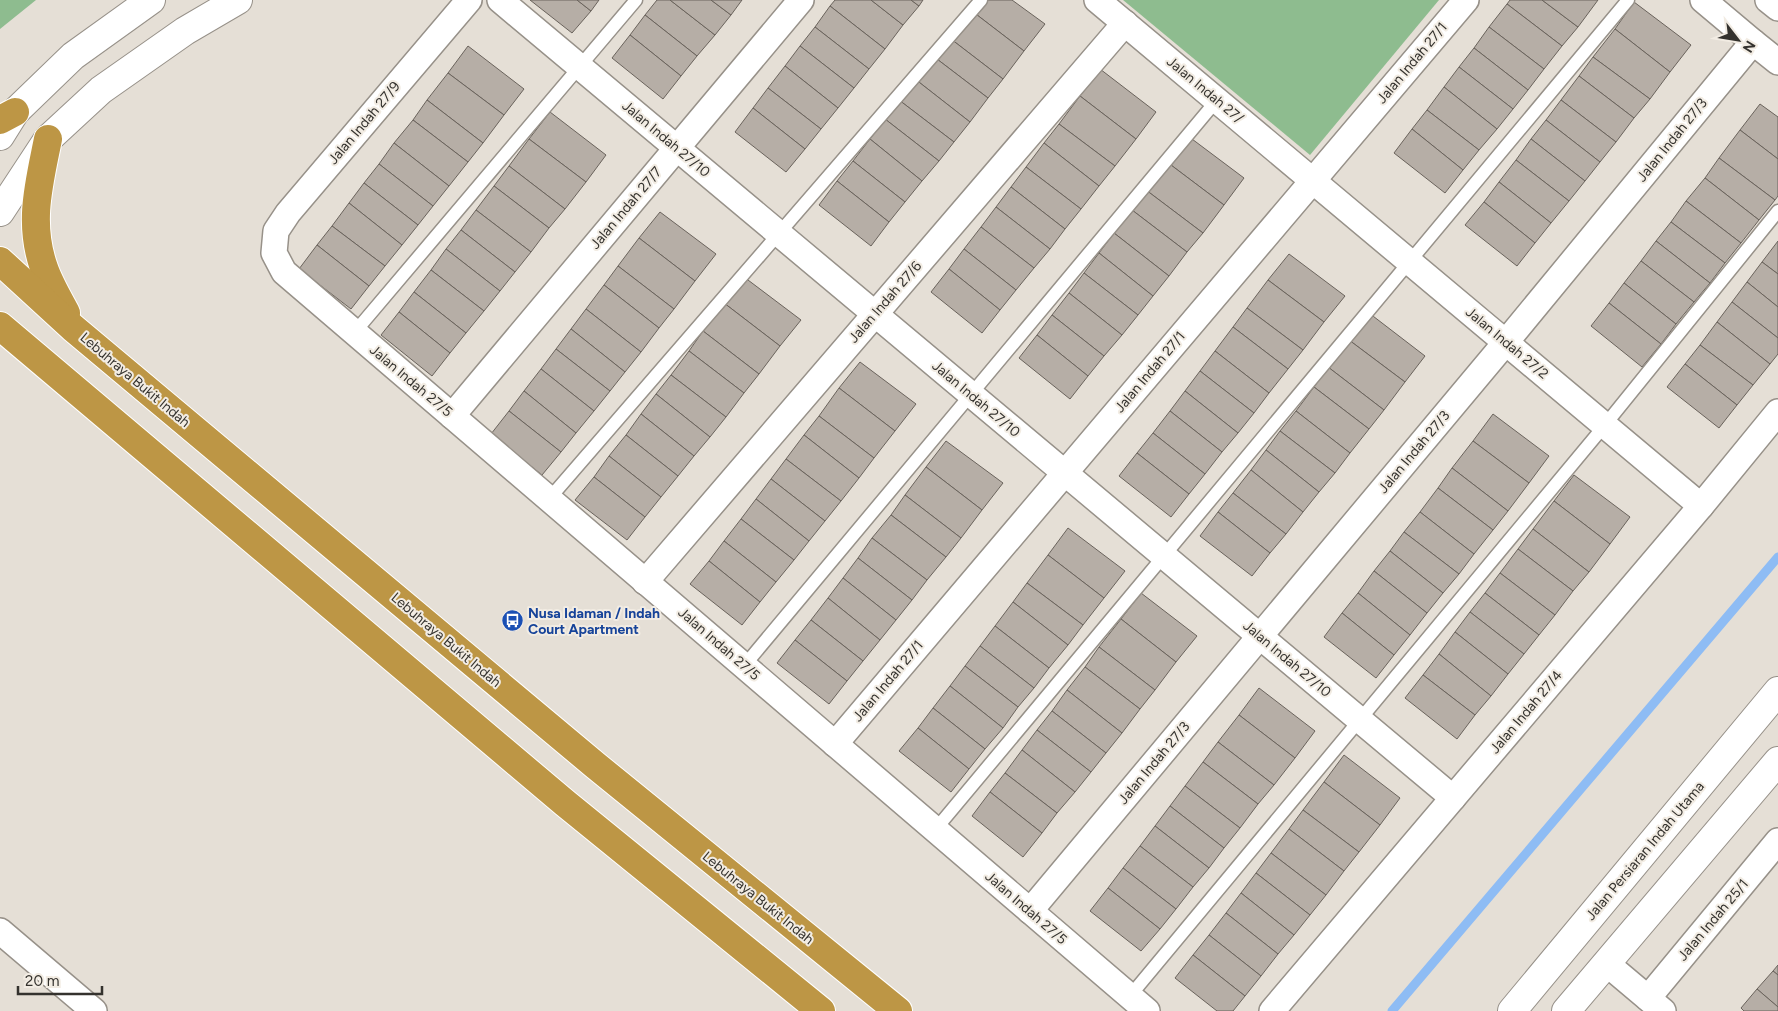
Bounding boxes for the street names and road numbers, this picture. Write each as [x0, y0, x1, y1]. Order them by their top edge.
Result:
street label: Jalan Indah 27/1 [1373, 19, 1451, 107]
street label: Jalan Indah 27/ [1163, 53, 1247, 127]
street label: Jalan Indah 27/9 [324, 78, 404, 168]
street label: Jalan Indah 27/3 [1633, 95, 1711, 185]
street label: Jalan Indah 27/10 [619, 97, 713, 181]
street label: Jalan Indah 27/7 [587, 163, 666, 253]
street label: Jalan Indah 27/6 [845, 258, 925, 346]
street label: Jalan Indah 27/2 [1462, 303, 1552, 383]
street label: Jalan Indah 27/1 [1111, 328, 1189, 416]
street label: Lebuhraya Bukit Indah [77, 329, 194, 431]
street label: Jalan Indah 27/5 [366, 341, 456, 421]
street label: Jalan Indah 27/10 [929, 357, 1023, 441]
street label: Jalan Indah 27/3 [1375, 407, 1453, 497]
street label: Lebuhraya Bukit Indah [388, 589, 505, 691]
street label: Jalan Indah 27/5 [675, 604, 763, 684]
street label: Jalan Indah 27/10 [1240, 617, 1334, 701]
street label: Jalan Indah 27/1 [849, 637, 927, 725]
street label: Jalan Indah 27/4 [1486, 667, 1566, 757]
street label: Jalan Indah 27/3 [1115, 718, 1193, 808]
street label: Jalan Persiaran Indah Utama [1582, 778, 1708, 924]
street label: Lebuhraya Bukit Indah [699, 848, 817, 948]
street label: Jalan Indah 27/5 [982, 868, 1070, 948]
street label: Jalan Indah 25/1 [1674, 876, 1752, 964]

